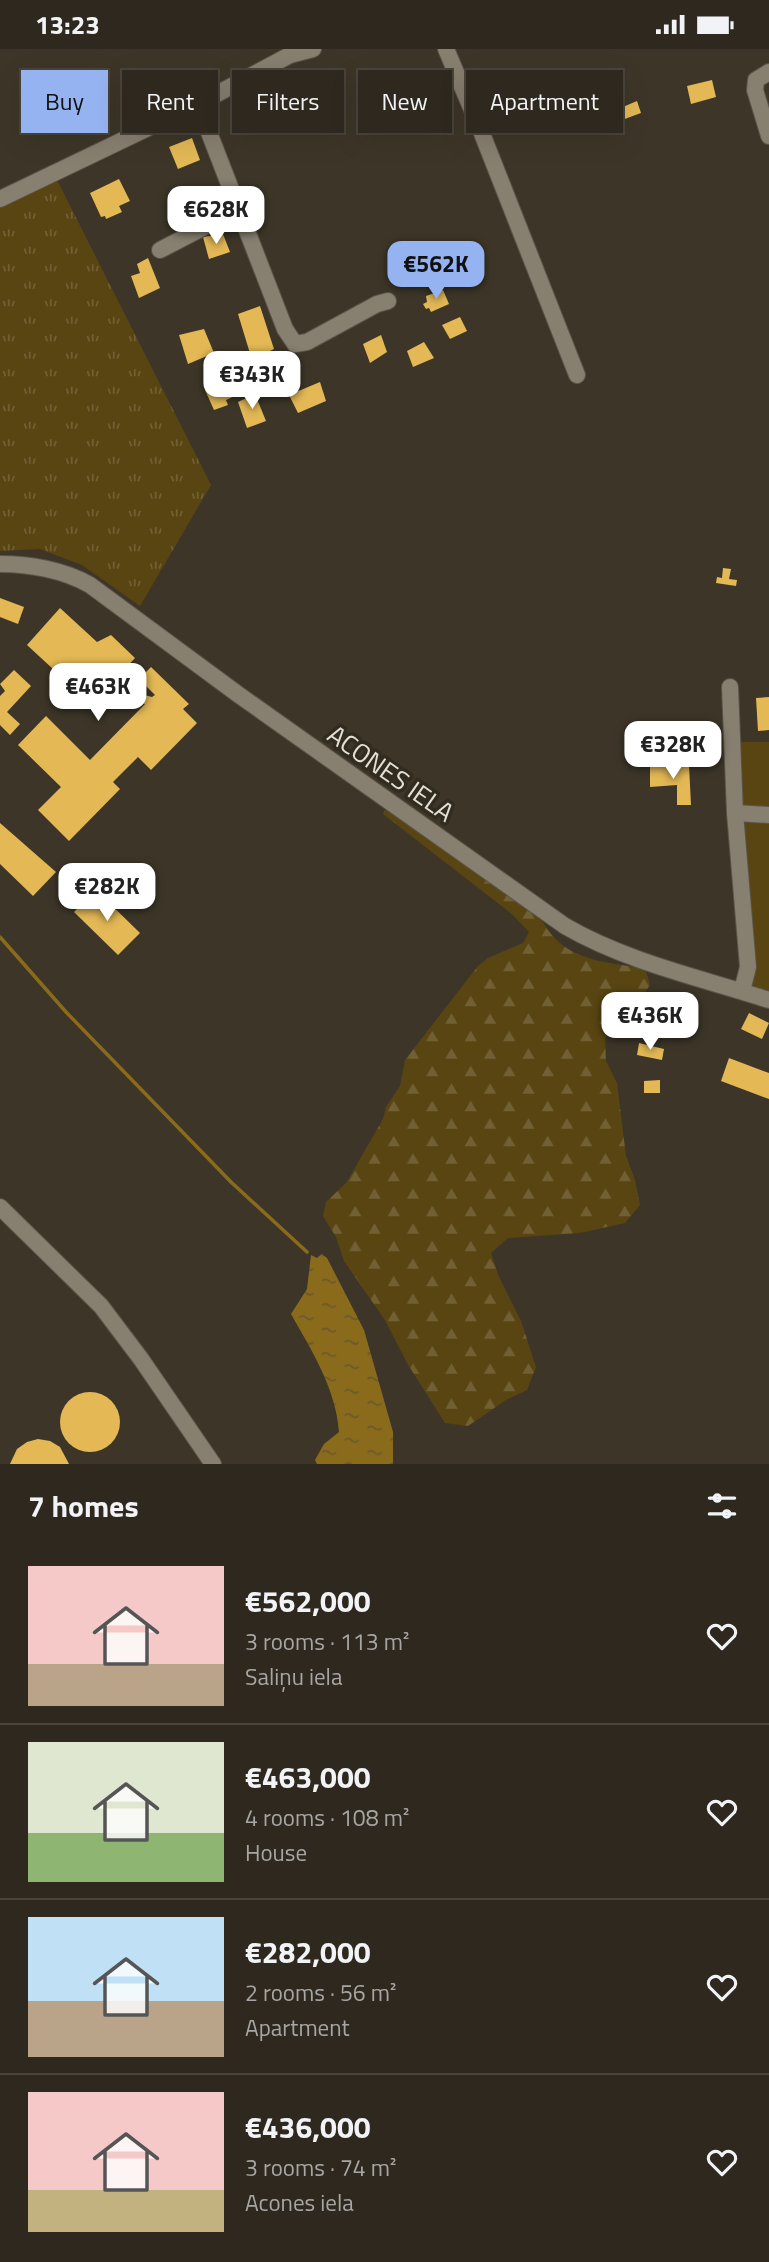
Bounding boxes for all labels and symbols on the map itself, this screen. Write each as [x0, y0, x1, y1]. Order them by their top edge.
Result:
pin: €628K [167, 187, 265, 246]
pin: €562K [387, 241, 485, 301]
pin: €343K [203, 351, 301, 411]
pin: €463K [49, 663, 147, 723]
street label: ACONES IELA [320, 715, 462, 831]
pin: €328K [624, 721, 722, 781]
pin: €282K [58, 863, 156, 923]
pin: €436K [601, 993, 699, 1052]

